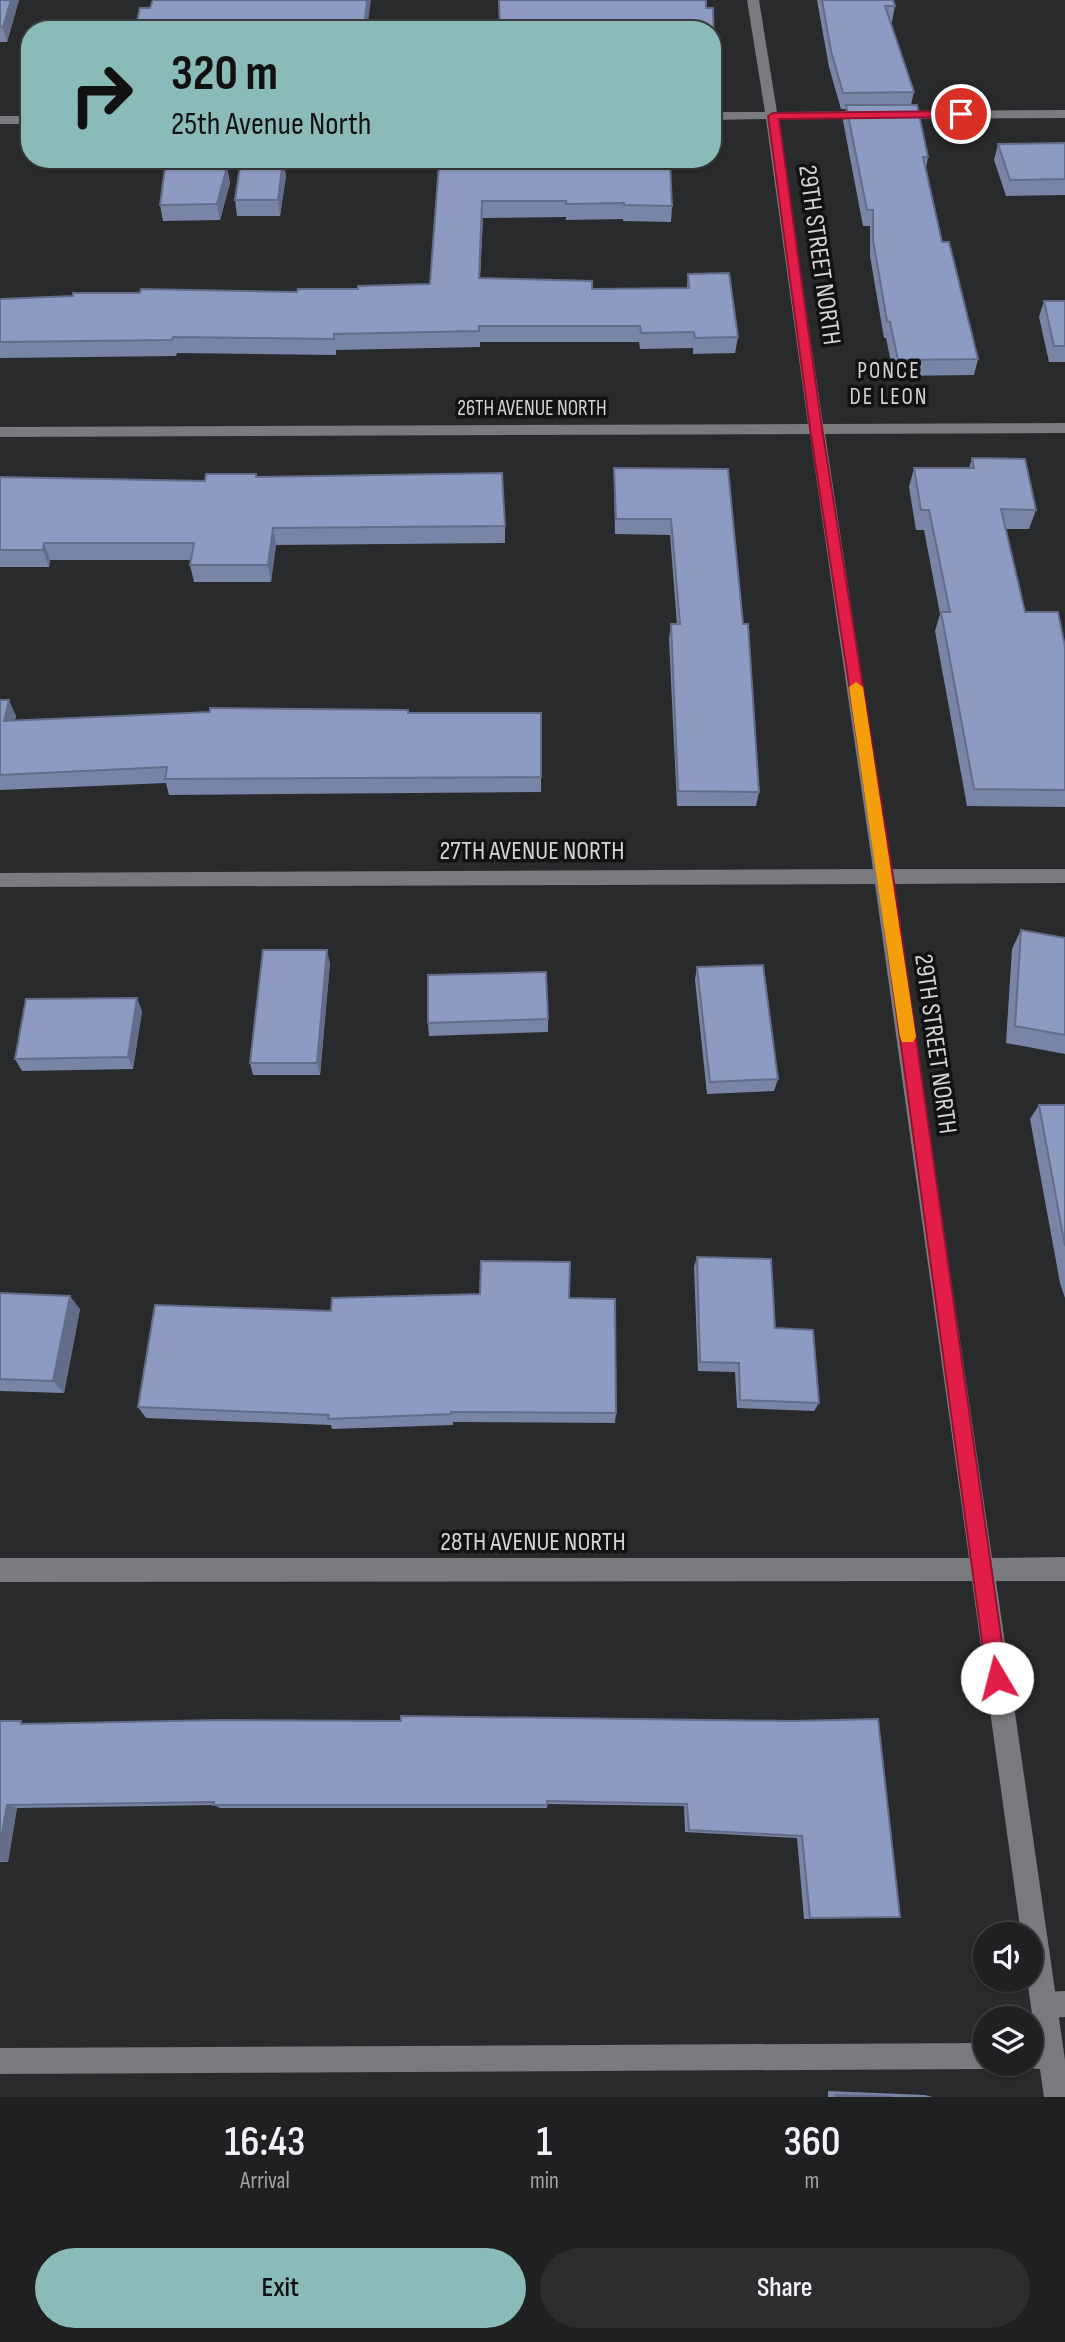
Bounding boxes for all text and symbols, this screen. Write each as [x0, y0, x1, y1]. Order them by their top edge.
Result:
text: 320 m [171, 45, 278, 104]
icon: right [56, 49, 147, 140]
pin [931, 84, 991, 144]
icon: arrive [942, 95, 980, 133]
text: 25th Avenue North [171, 105, 372, 144]
street label: 29TH STREET NORTH [791, 163, 847, 347]
district label: PONCE DE LEON [849, 357, 929, 411]
street label: 26TH AVENUE NORTH [457, 396, 607, 421]
street label: 27TH AVENUE NORTH [439, 836, 625, 867]
street label: 29TH STREET NORTH [907, 952, 963, 1136]
street label: 28TH AVENUE NORTH [440, 1527, 626, 1558]
position arrow [960, 1641, 1034, 1715]
map controls [973, 1922, 1043, 2076]
button: sound [973, 1922, 1043, 1992]
button: layers [973, 2006, 1043, 2076]
text: 16:43 [225, 2117, 305, 2168]
text: 1 [537, 2117, 552, 2168]
text: 360 [783, 2117, 840, 2168]
text: Arrival [240, 2167, 290, 2195]
text: min [530, 2167, 559, 2195]
text: m [805, 2167, 819, 2195]
button: Exit [35, 2248, 526, 2328]
button: Share [540, 2248, 1030, 2328]

